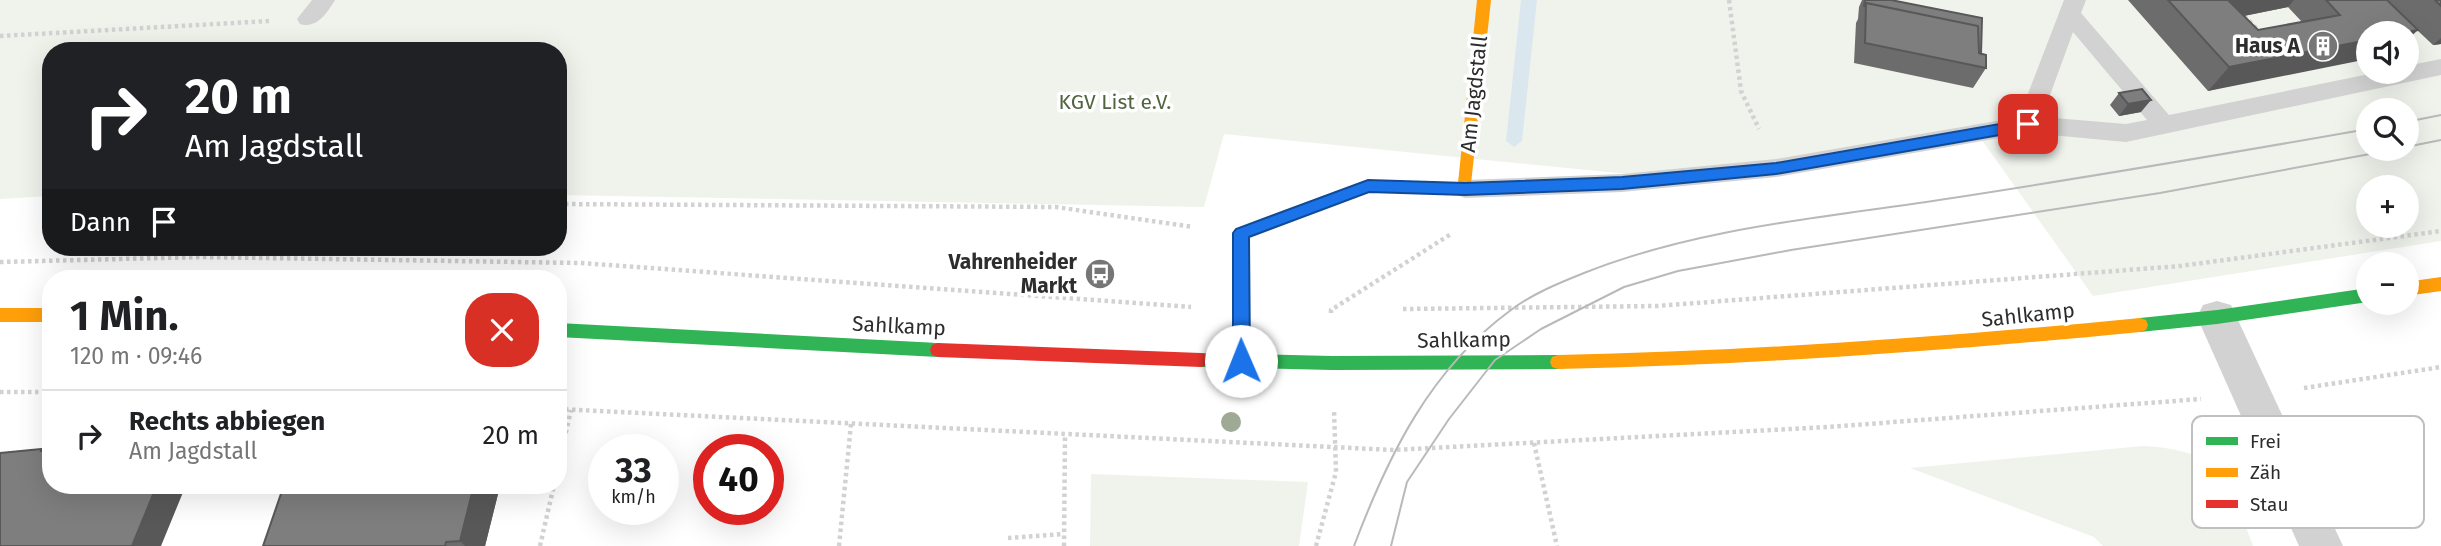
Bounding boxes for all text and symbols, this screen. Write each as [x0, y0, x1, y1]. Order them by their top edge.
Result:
map controls [2356, 21, 2419, 315]
button: sound [2356, 21, 2419, 84]
building icon: Haus A [2306, 29, 2340, 63]
place label: Haus A [2235, 33, 2301, 59]
street label: Am Jagdstall [1455, 34, 1493, 154]
text: 20 m [185, 67, 292, 126]
icon: right [70, 70, 161, 161]
park label: KGV List e.V. [1059, 89, 1171, 115]
pin [1998, 94, 2058, 154]
button: search [2356, 98, 2419, 161]
icon: arrive [2009, 105, 2047, 143]
text: Am Jagdstall [185, 127, 363, 165]
button: + [2356, 175, 2419, 238]
icon: arrive [145, 203, 183, 241]
text: Dann [70, 207, 131, 238]
place label: Vahrenheider Markt [948, 249, 1078, 299]
button: − [2356, 252, 2419, 315]
bus stop icon: Vahrenheider Markt [1083, 257, 1117, 291]
text: 1 Min. [70, 291, 179, 341]
button: close [465, 293, 539, 367]
street label: Sahlkamp [1980, 297, 2076, 333]
street label: Sahlkamp [852, 311, 946, 341]
position arrow [1204, 324, 1278, 398]
street label: Sahlkamp [1417, 326, 1511, 354]
text: 120 m · 09:46 [70, 342, 202, 370]
text: Rechts abbiegen [129, 406, 325, 437]
legend [2192, 416, 2424, 528]
icon: right [70, 417, 108, 455]
text: 20 m [482, 420, 539, 451]
text: Frei [2250, 430, 2281, 453]
speed limit sign: 40 [693, 434, 784, 525]
text: Am Jagdstall [129, 437, 257, 465]
text: 33 [615, 449, 652, 491]
text: Zäh [2250, 461, 2281, 484]
text: km/h [611, 486, 656, 508]
text: Stau [2250, 493, 2288, 516]

